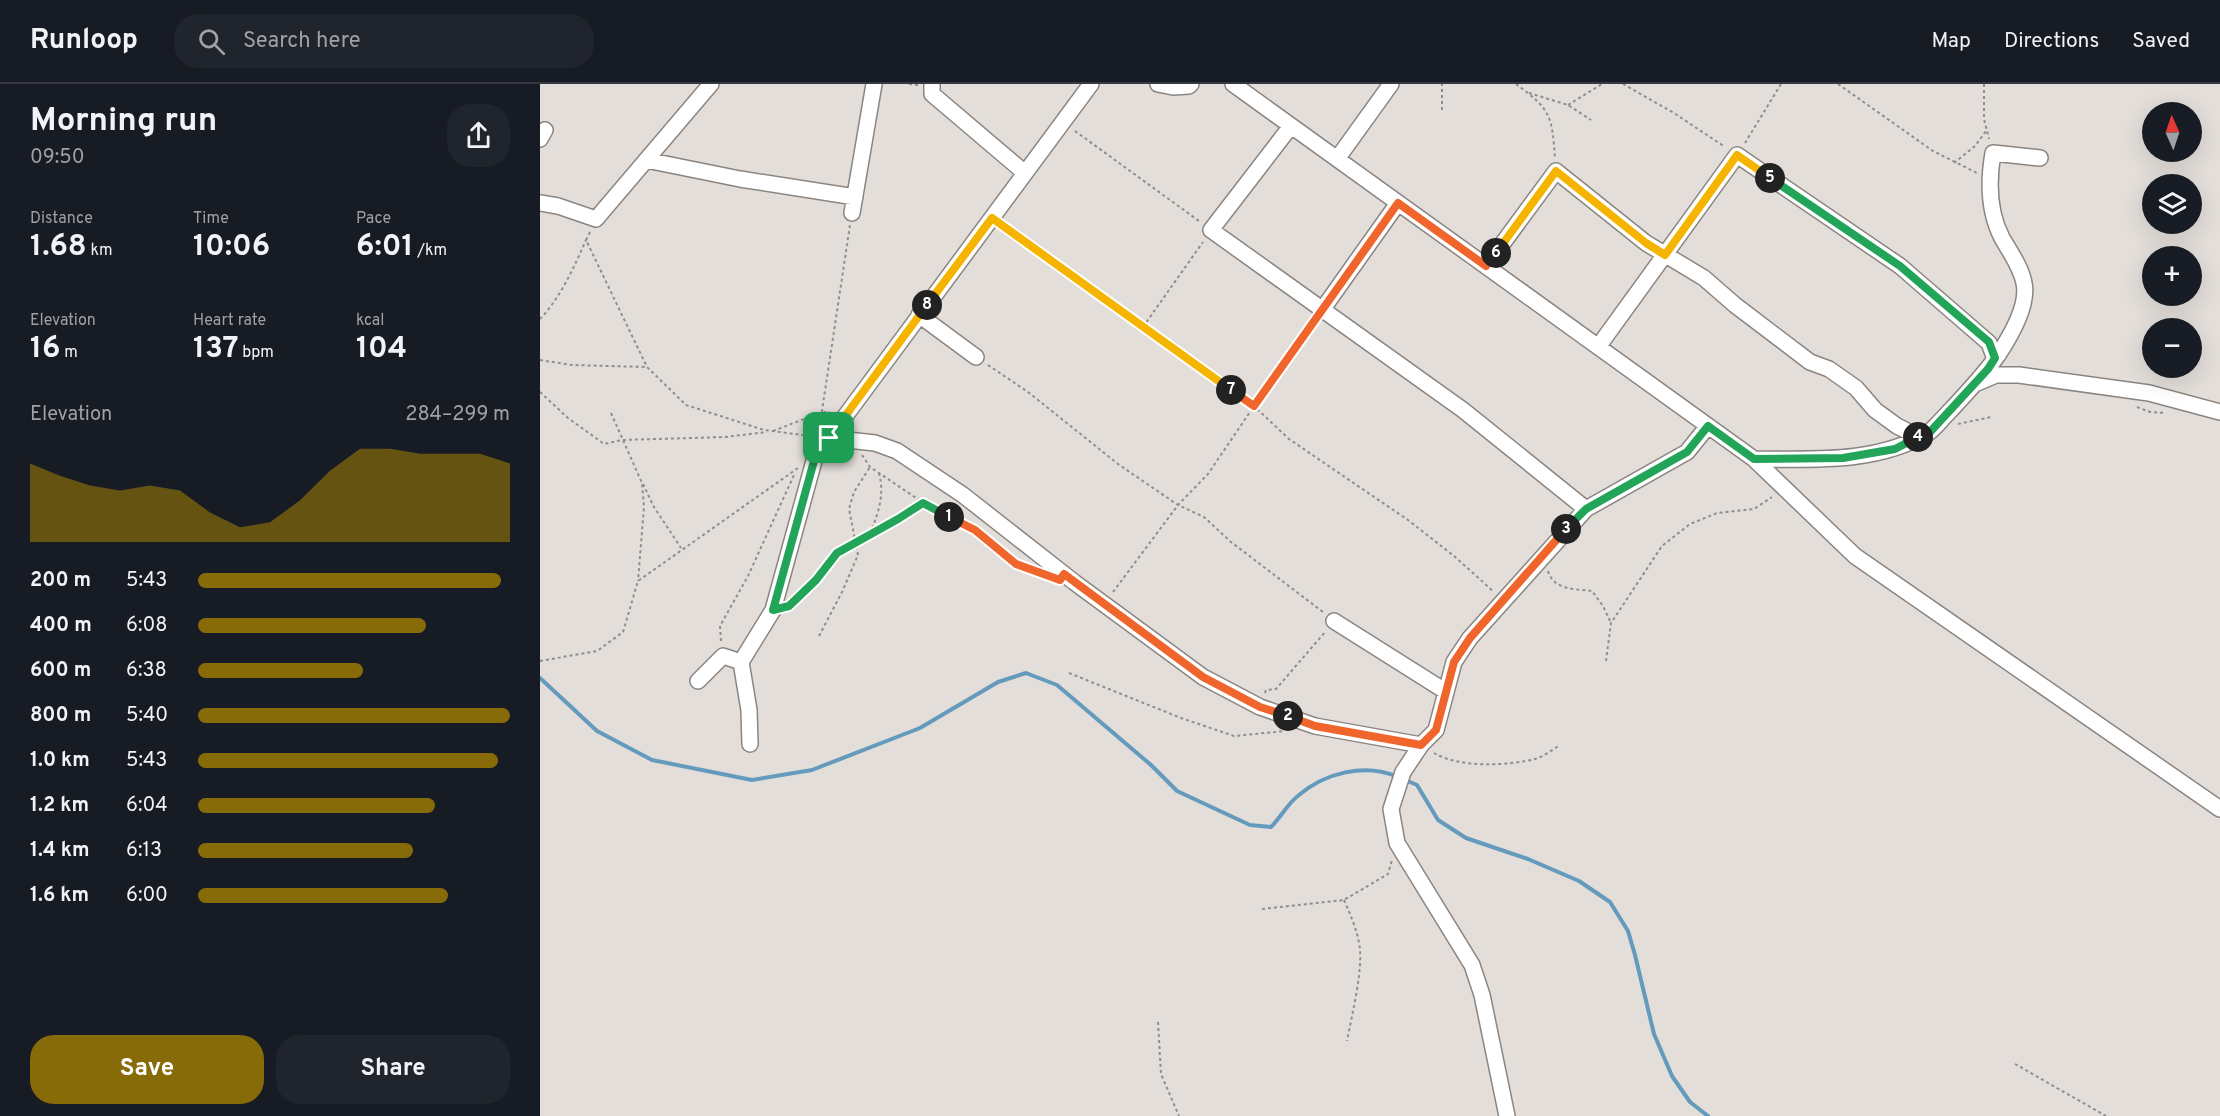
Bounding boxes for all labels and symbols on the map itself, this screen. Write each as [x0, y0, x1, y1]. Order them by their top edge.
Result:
north arrow [2142, 102, 2202, 162]
pin: 5 [1755, 163, 1785, 193]
pin: 6 [1481, 238, 1511, 268]
pin: 8 [912, 290, 942, 320]
pin: 7 [1216, 375, 1246, 405]
pin [803, 412, 854, 463]
pin: 4 [1903, 422, 1933, 452]
pin: 1 [934, 502, 964, 532]
pin: 3 [1551, 514, 1581, 544]
pin: 2 [1273, 701, 1303, 731]

